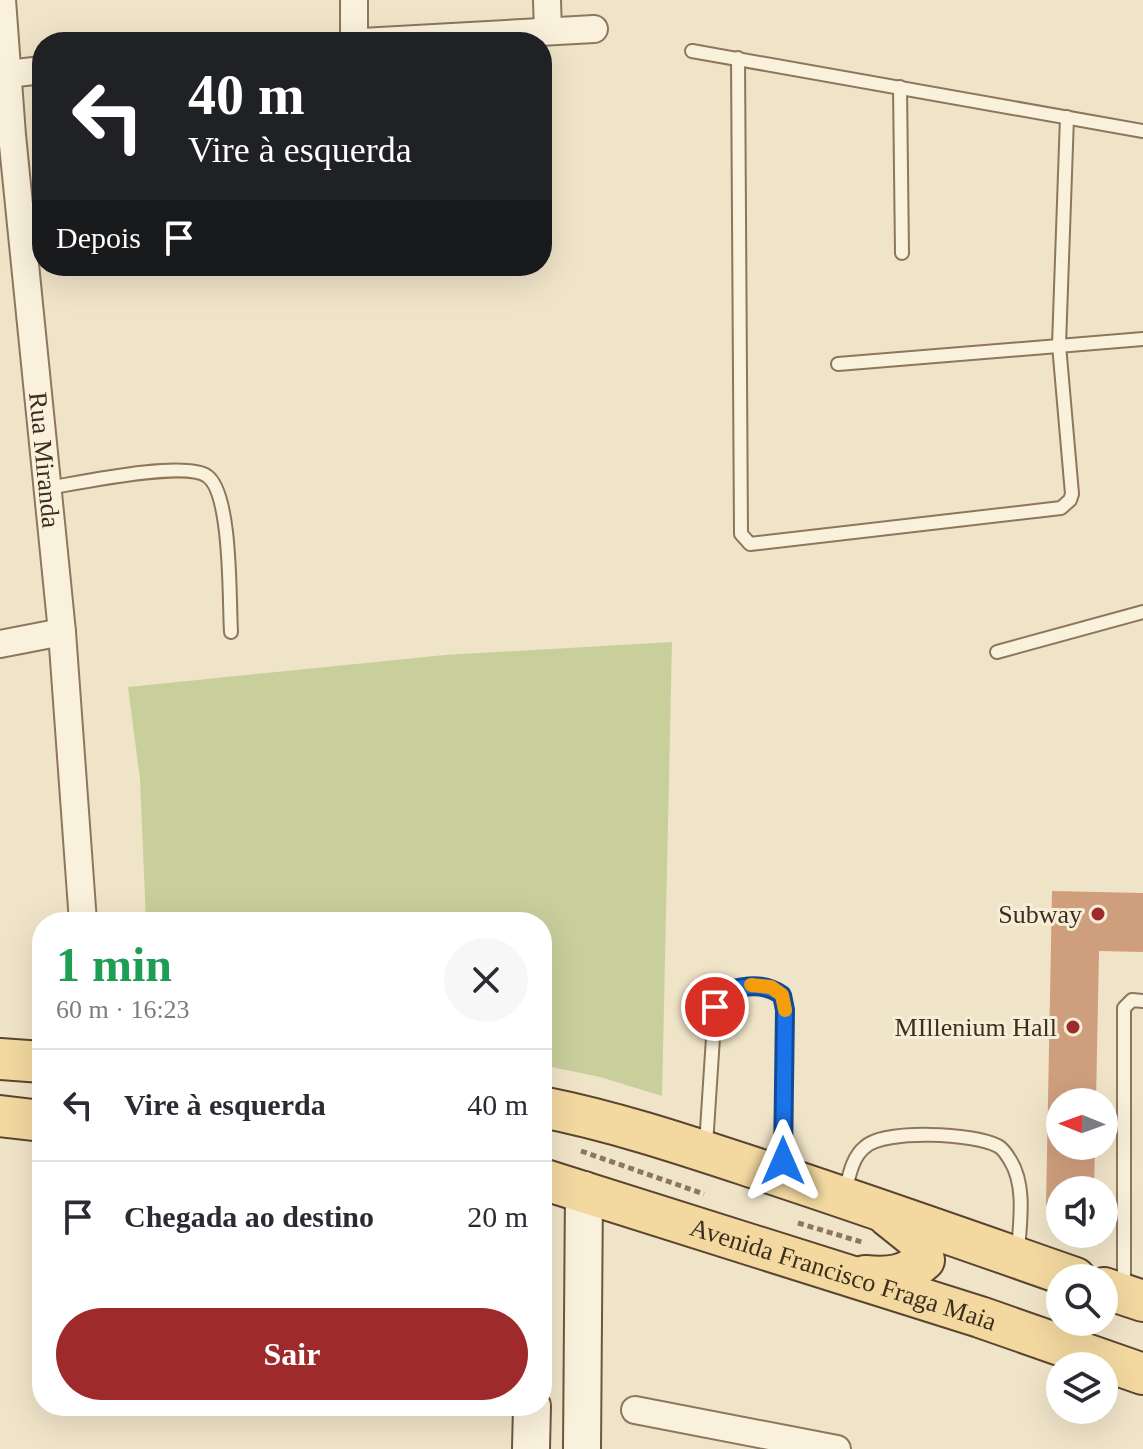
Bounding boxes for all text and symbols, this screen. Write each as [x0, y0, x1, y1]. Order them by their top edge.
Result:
icon: left [56, 64, 160, 168]
text: 40 m [188, 64, 305, 126]
text: Vire à esquerda [188, 130, 412, 170]
icon: arrive [157, 216, 201, 260]
text: Depois [56, 221, 141, 254]
street label: Rua Miranda [23, 391, 66, 530]
place label: Subway [998, 900, 1082, 929]
marker: Subway [1089, 905, 1107, 923]
text: 1 min [56, 938, 172, 991]
button: close [444, 938, 528, 1022]
pin [681, 973, 749, 1041]
icon: arrive [693, 985, 737, 1029]
text: 60 m · 16:23 [56, 995, 190, 1024]
place label: MIllenium Hall [895, 1013, 1057, 1042]
marker: MIllenium Hall [1064, 1018, 1082, 1036]
icon: left [56, 1083, 100, 1127]
text: Vire à esquerda [124, 1088, 326, 1121]
text: 40 m [467, 1088, 528, 1121]
north arrow [1046, 1088, 1118, 1160]
map controls [1046, 1088, 1118, 1424]
position arrow [741, 1119, 825, 1203]
button: sound [1046, 1176, 1118, 1248]
icon: arrive [56, 1195, 100, 1239]
text: Chegada ao destino [124, 1200, 374, 1233]
text: 20 m [467, 1200, 528, 1233]
street label: Avenida Francisco Fraga Maia [687, 1213, 1001, 1337]
button: search [1046, 1264, 1118, 1336]
button: Sair [56, 1308, 528, 1400]
button: layers [1046, 1352, 1118, 1424]

